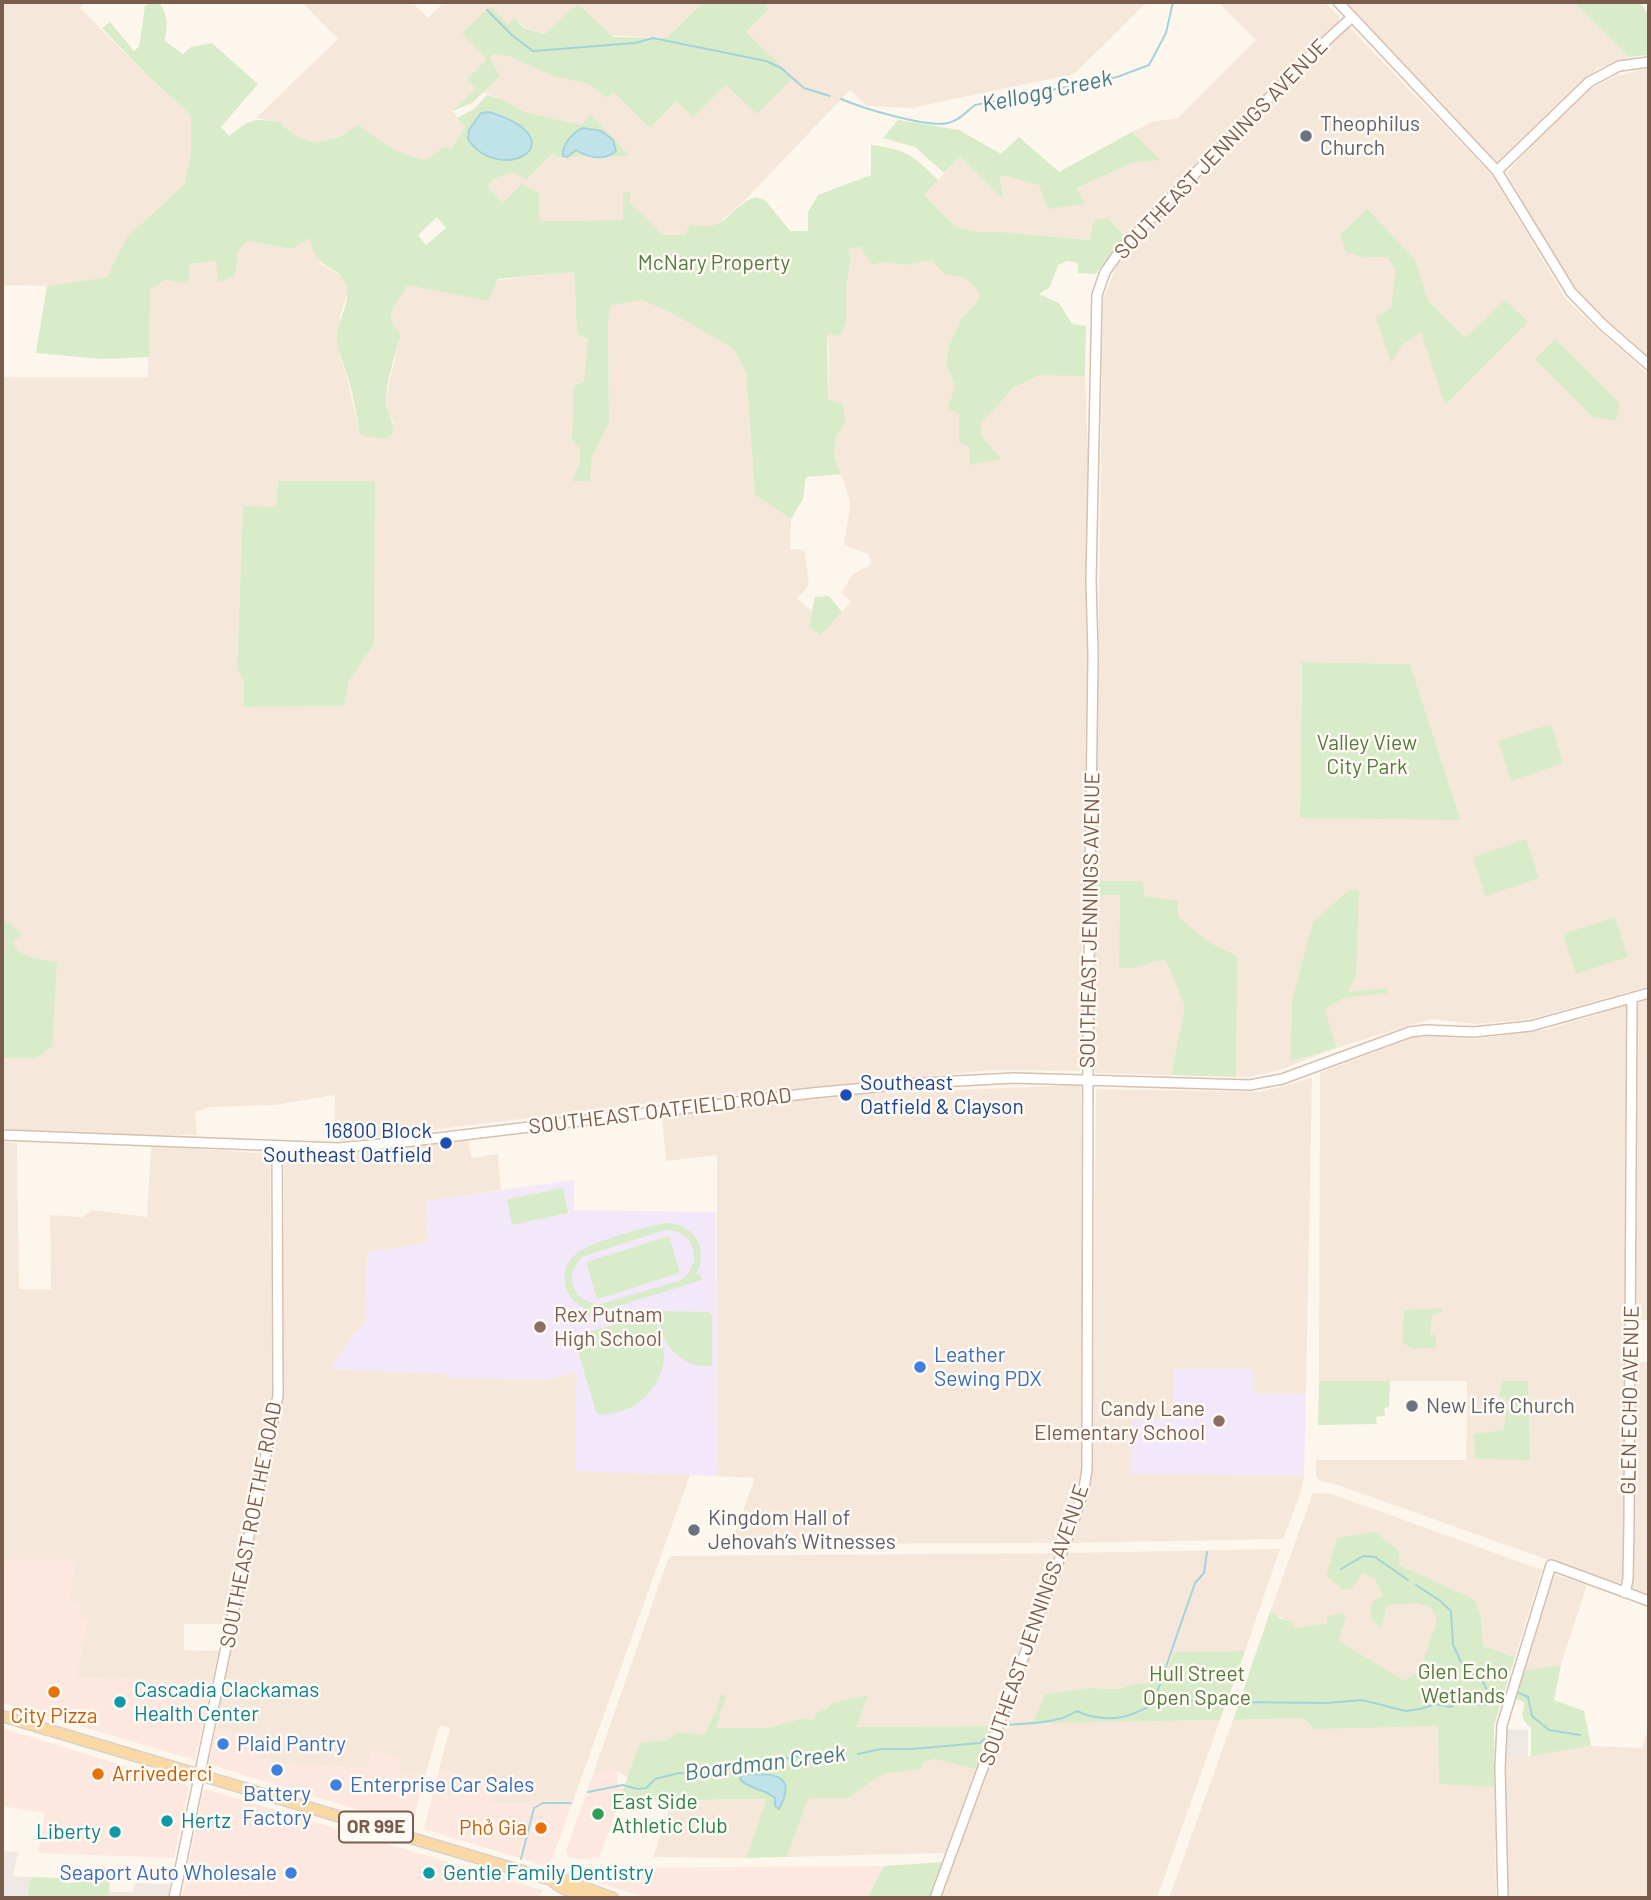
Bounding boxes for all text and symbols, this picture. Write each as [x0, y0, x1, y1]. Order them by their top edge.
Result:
street label: SOUTHEAST JENNINGS AVENUE [1109, 34, 1333, 264]
water label: Kellogg Creek [979, 64, 1115, 118]
place label: Theophilus Church [1320, 111, 1420, 161]
marker: Theophilus Church [1298, 128, 1314, 144]
park label: McNary Property [638, 250, 790, 276]
park label: Valley View City Park [1317, 730, 1417, 780]
street label: SOUTHEAST JENNINGS AVENUE [1075, 772, 1105, 1068]
place label: Southeast Oatfield & Clayson [860, 1070, 1024, 1120]
street label: SOUTHEAST OATFIELD ROAD [527, 1082, 793, 1140]
marker: Southeast Oatfield & Clayson [838, 1087, 854, 1103]
place label: 16800 Block Southeast Oatfield [263, 1118, 432, 1168]
marker: 16800 Block Southeast Oatfield [438, 1135, 454, 1151]
place label: Rex Putnam High School [554, 1302, 663, 1352]
street label: GLEN ECHO AVENUE [1616, 1305, 1644, 1495]
marker: Rex Putnam High School [532, 1319, 548, 1335]
place label: Leather Sewing PDX [934, 1342, 1042, 1392]
marker: Leather Sewing PDX [912, 1359, 928, 1375]
place label: New Life Church [1426, 1393, 1575, 1419]
place label: Candy Lane Elementary School [1034, 1396, 1205, 1446]
marker: New Life Church [1404, 1398, 1420, 1414]
street label: SOUTHEAST ROETHE ROAD [215, 1400, 287, 1650]
marker: Candy Lane Elementary School [1211, 1413, 1227, 1429]
street label: SOUTHEAST JENNINGS AVENUE [974, 1481, 1094, 1769]
place label: Kingdom Hall of Jehovah’s Witnesses [708, 1505, 896, 1555]
marker: Kingdom Hall of Jehovah’s Witnesses [686, 1522, 702, 1538]
park label: Glen Echo Wetlands [1418, 1659, 1508, 1709]
park label: Hull Street Open Space [1143, 1661, 1251, 1711]
place label: Cascadia Clackamas Health Center [134, 1677, 319, 1727]
marker: City Pizza [46, 1684, 62, 1700]
marker: Cascadia Clackamas Health Center [112, 1694, 128, 1710]
place label: City Pizza [11, 1703, 97, 1729]
place label: Plaid Pantry [237, 1731, 346, 1757]
marker: Plaid Pantry [215, 1736, 231, 1752]
water label: Boardman Creek [683, 1739, 847, 1787]
place label: Arrivederci [112, 1761, 213, 1787]
marker: Battery Factory [269, 1762, 285, 1778]
marker: Arrivederci [90, 1766, 106, 1782]
place label: Enterprise Car Sales [350, 1772, 534, 1798]
marker: Enterprise Car Sales [328, 1777, 344, 1793]
place label: Battery Factory [242, 1781, 312, 1831]
place label: East Side Athletic Club [612, 1789, 728, 1839]
marker: East Side Athletic Club [590, 1806, 606, 1822]
place label: Hertz [181, 1808, 231, 1834]
road number: OR 99E [339, 1812, 413, 1842]
marker: Hertz [159, 1813, 175, 1829]
place label: Phở Gia [459, 1815, 527, 1841]
place label: Liberty [36, 1819, 101, 1845]
marker: Phở Gia [533, 1820, 549, 1836]
marker: Liberty [107, 1824, 123, 1840]
place label: Seaport Auto Wholesale [60, 1860, 277, 1886]
place label: Gentle Family Dentistry [443, 1860, 654, 1886]
marker: Seaport Auto Wholesale [283, 1865, 299, 1881]
marker: Gentle Family Dentistry [421, 1865, 437, 1881]

